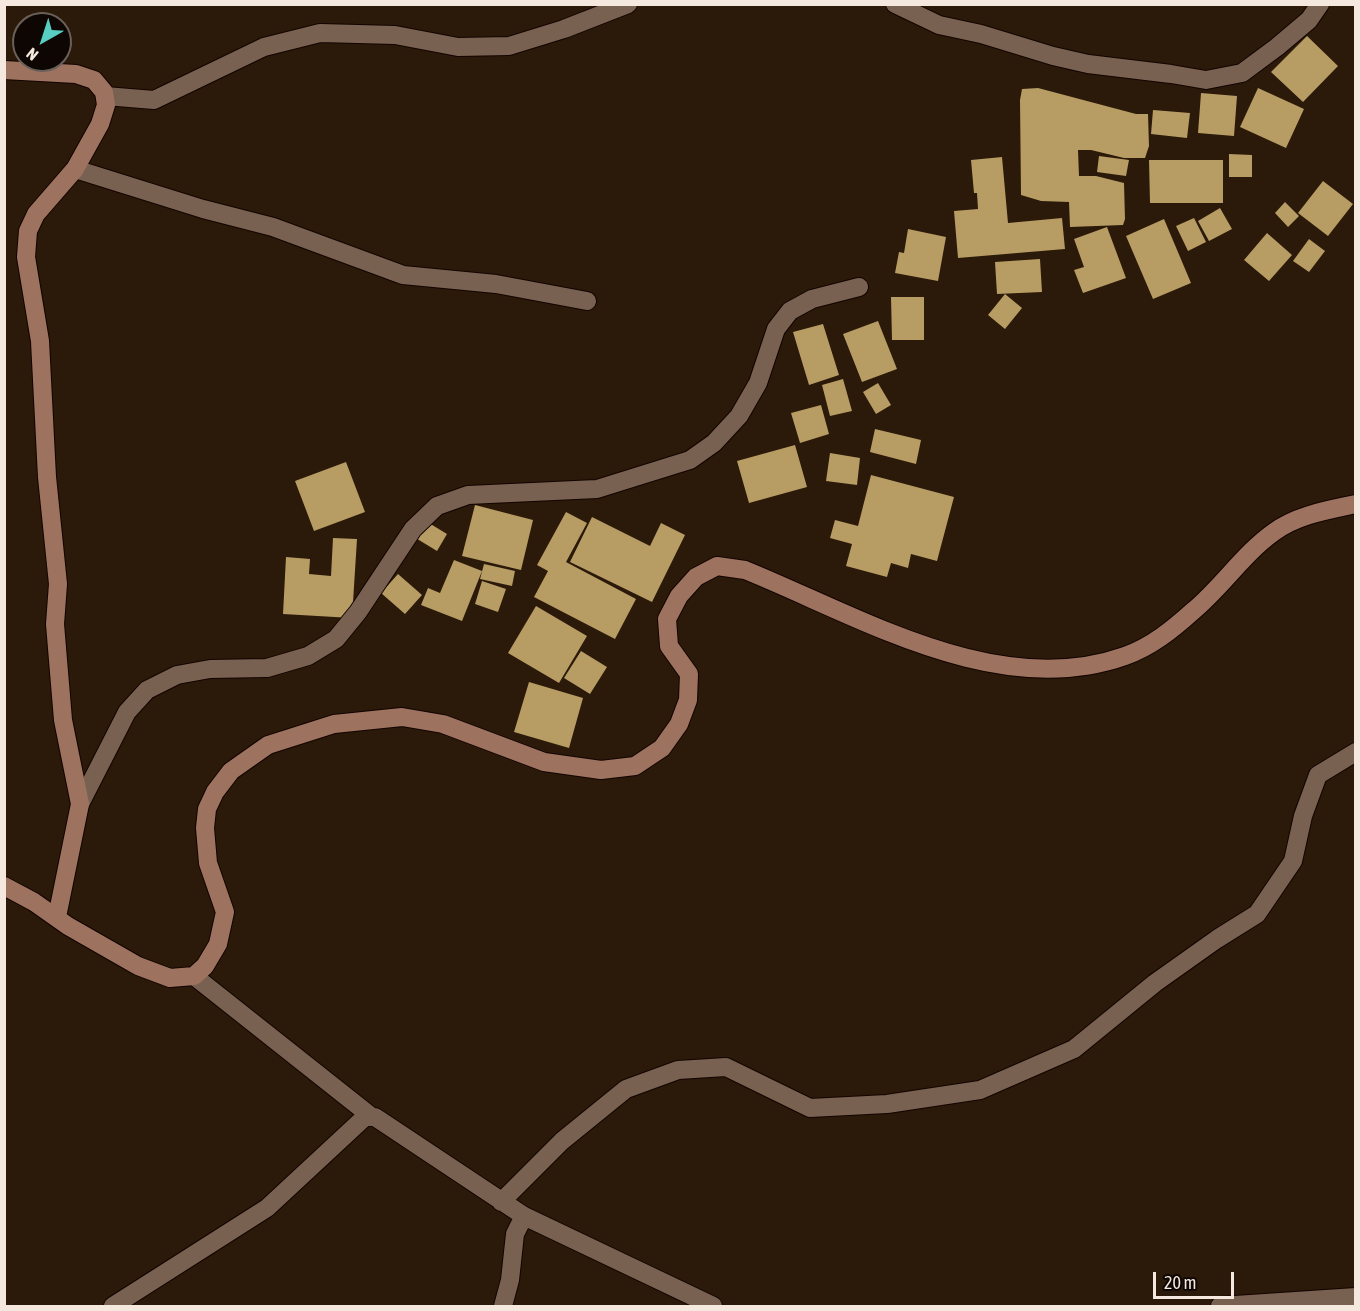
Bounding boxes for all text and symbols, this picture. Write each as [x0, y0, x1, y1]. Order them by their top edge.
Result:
north arrow [12, 12, 72, 72]
text: N [23, 44, 41, 64]
scale bar [1156, 1260, 1237, 1298]
text: 20 m [1164, 1272, 1196, 1293]

